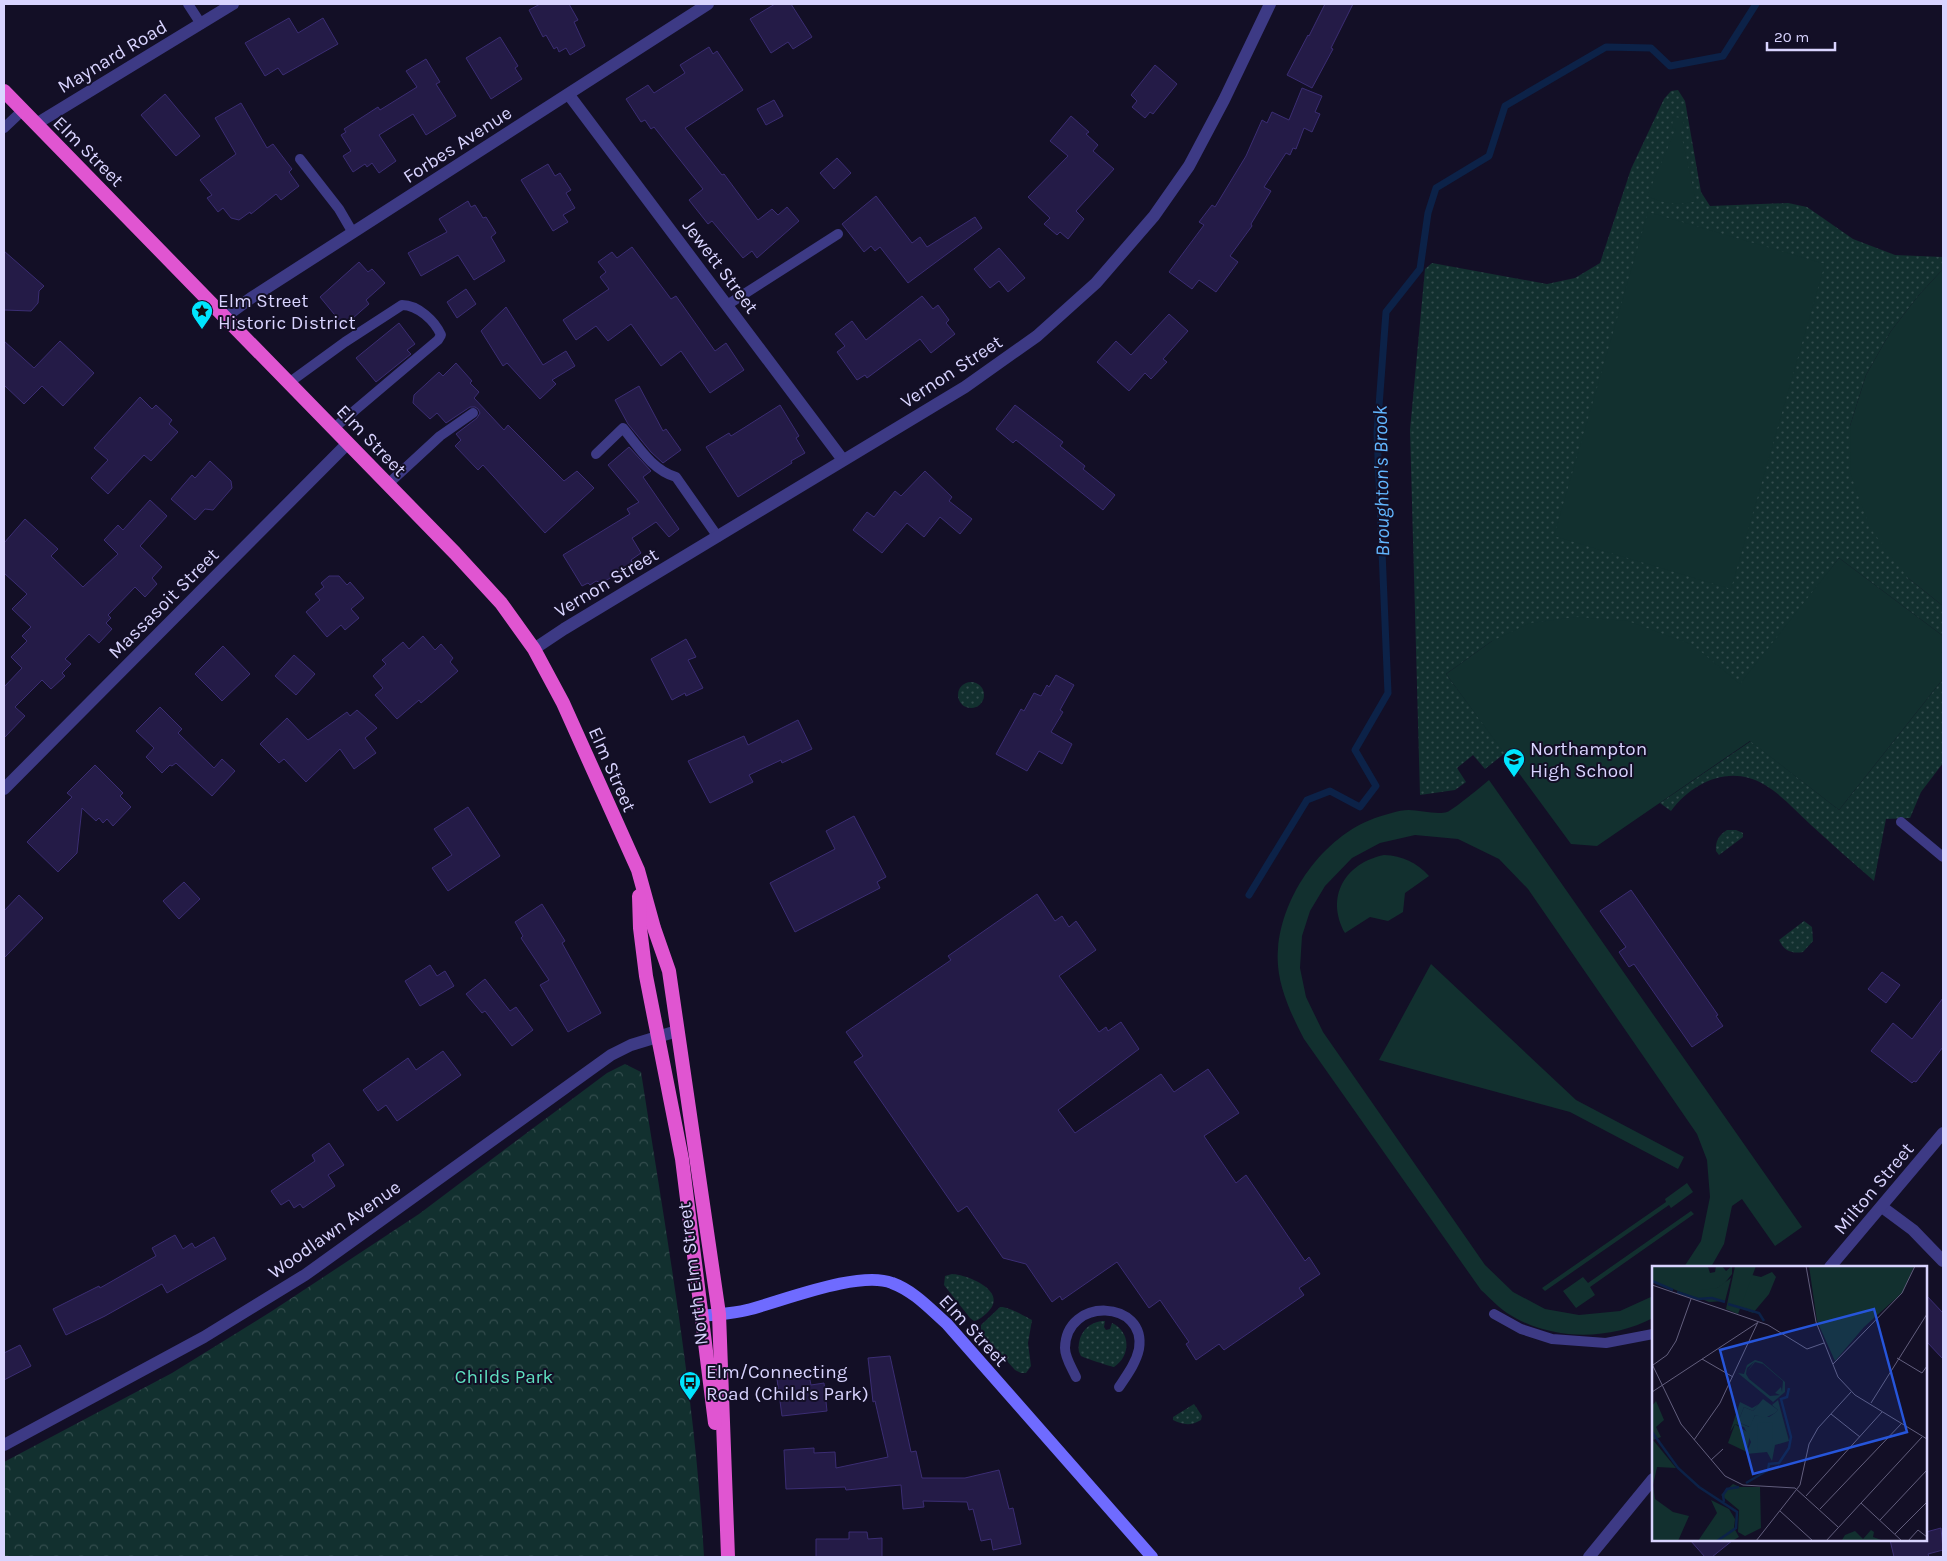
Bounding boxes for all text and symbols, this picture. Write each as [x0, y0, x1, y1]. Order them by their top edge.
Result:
street label: Maynard Road [54, 16, 171, 98]
scale bar [1767, 20, 1834, 52]
text: 20 m [1774, 28, 1809, 46]
street label: Forbes Avenue [399, 102, 516, 188]
street label: Elm Street [49, 112, 128, 191]
street label: Jewett Street [678, 215, 763, 318]
place label: Elm Street Historic District [218, 290, 356, 334]
place icon: Elm Street Historic District [190, 299, 214, 330]
street label: Vernon Street [897, 331, 1006, 413]
street label: Elm Street [332, 401, 411, 481]
water label: Broughton's Brook [1369, 404, 1394, 557]
street label: Vernon Street [551, 543, 662, 622]
street label: Massasoit Street [104, 544, 223, 663]
street label: Elm Street [584, 724, 641, 815]
place label: Northampton High School [1530, 738, 1647, 782]
school or university icon: Northampton High School [1502, 747, 1526, 778]
street label: Milton Street [1829, 1138, 1918, 1239]
street label: Woodlawn Avenue [264, 1176, 405, 1284]
street label: North Elm Street [673, 1201, 713, 1347]
inset map [1652, 1266, 1927, 1541]
street label: Elm Street [934, 1290, 1012, 1371]
place label: Elm/Connecting Road (Child's Park) [706, 1361, 869, 1405]
park label: Childs Park [455, 1366, 553, 1388]
bus stop icon: Elm/Connecting Road (Child's Park) [678, 1370, 702, 1401]

